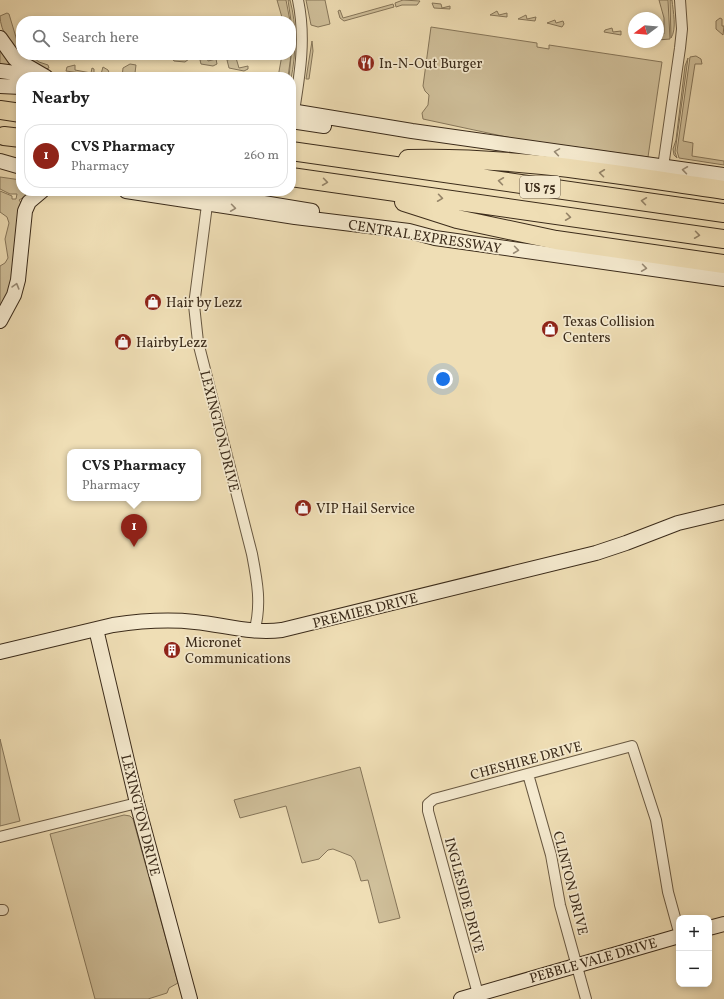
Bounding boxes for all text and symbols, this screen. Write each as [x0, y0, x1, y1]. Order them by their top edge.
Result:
north arrow [628, 12, 664, 48]
search box [16, 16, 296, 60]
icon: search [30, 27, 52, 49]
text: Search here [62, 28, 139, 49]
restaurant icon: In-N-Out Burger [356, 53, 376, 73]
place label: In-N-Out Burger [379, 55, 482, 74]
text: Nearby [32, 87, 90, 110]
text: CVS Pharmacy [71, 137, 175, 158]
text: 1 [43, 147, 49, 165]
text: 260 m [244, 147, 279, 165]
one-way arrow [554, 148, 560, 157]
text: Pharmacy [71, 158, 129, 176]
one-way arrow [682, 166, 688, 175]
one-way arrow [599, 168, 605, 177]
road number: US 75 [520, 176, 560, 198]
one-way arrow [322, 177, 328, 186]
one-way arrow [498, 177, 504, 186]
one-way arrow [437, 193, 443, 202]
one-way arrow [641, 197, 647, 206]
one-way arrow [230, 203, 236, 212]
one-way arrow [565, 212, 571, 221]
street label: CENTRAL EXPRESSWAY [347, 216, 503, 259]
one-way arrow [694, 230, 700, 239]
one-way arrow [513, 245, 519, 254]
one-way arrow [641, 263, 647, 272]
one-way arrow [12, 283, 20, 289]
shop icon: Hair by Lezz [143, 292, 163, 312]
place label: Hair by Lezz [166, 294, 242, 313]
place label: Texas Collision Centers [563, 313, 655, 348]
shop icon: Texas Collision Centers [540, 319, 560, 339]
shop icon: HairbyLezz [113, 332, 133, 352]
place label: HairbyLezz [136, 334, 207, 353]
street label: LEXINGTON DRIVE [194, 368, 243, 494]
your location [433, 369, 453, 389]
popup [67, 449, 201, 501]
text: CVS Pharmacy [82, 456, 186, 477]
text: Pharmacy [82, 477, 140, 495]
shop icon: VIP Hail Service [293, 498, 313, 518]
place label: VIP Hail Service [316, 500, 415, 519]
pin: 1 [121, 514, 147, 547]
street label: PREMIER DRIVE [311, 589, 420, 634]
place label: Micronet Communications [185, 634, 291, 669]
building icon: Micronet Communications [162, 640, 182, 660]
street label: CHESHIRE DRIVE [468, 737, 584, 785]
street label: LEXINGTON DRIVE [115, 752, 164, 878]
street label: CLINTON DRIVE [547, 829, 592, 937]
street label: INGLESIDE DRIVE [439, 836, 488, 955]
map controls [676, 915, 712, 987]
button: + [676, 915, 712, 951]
street label: PEBBLE VALE DRIVE [527, 934, 659, 989]
button: − [676, 951, 712, 987]

